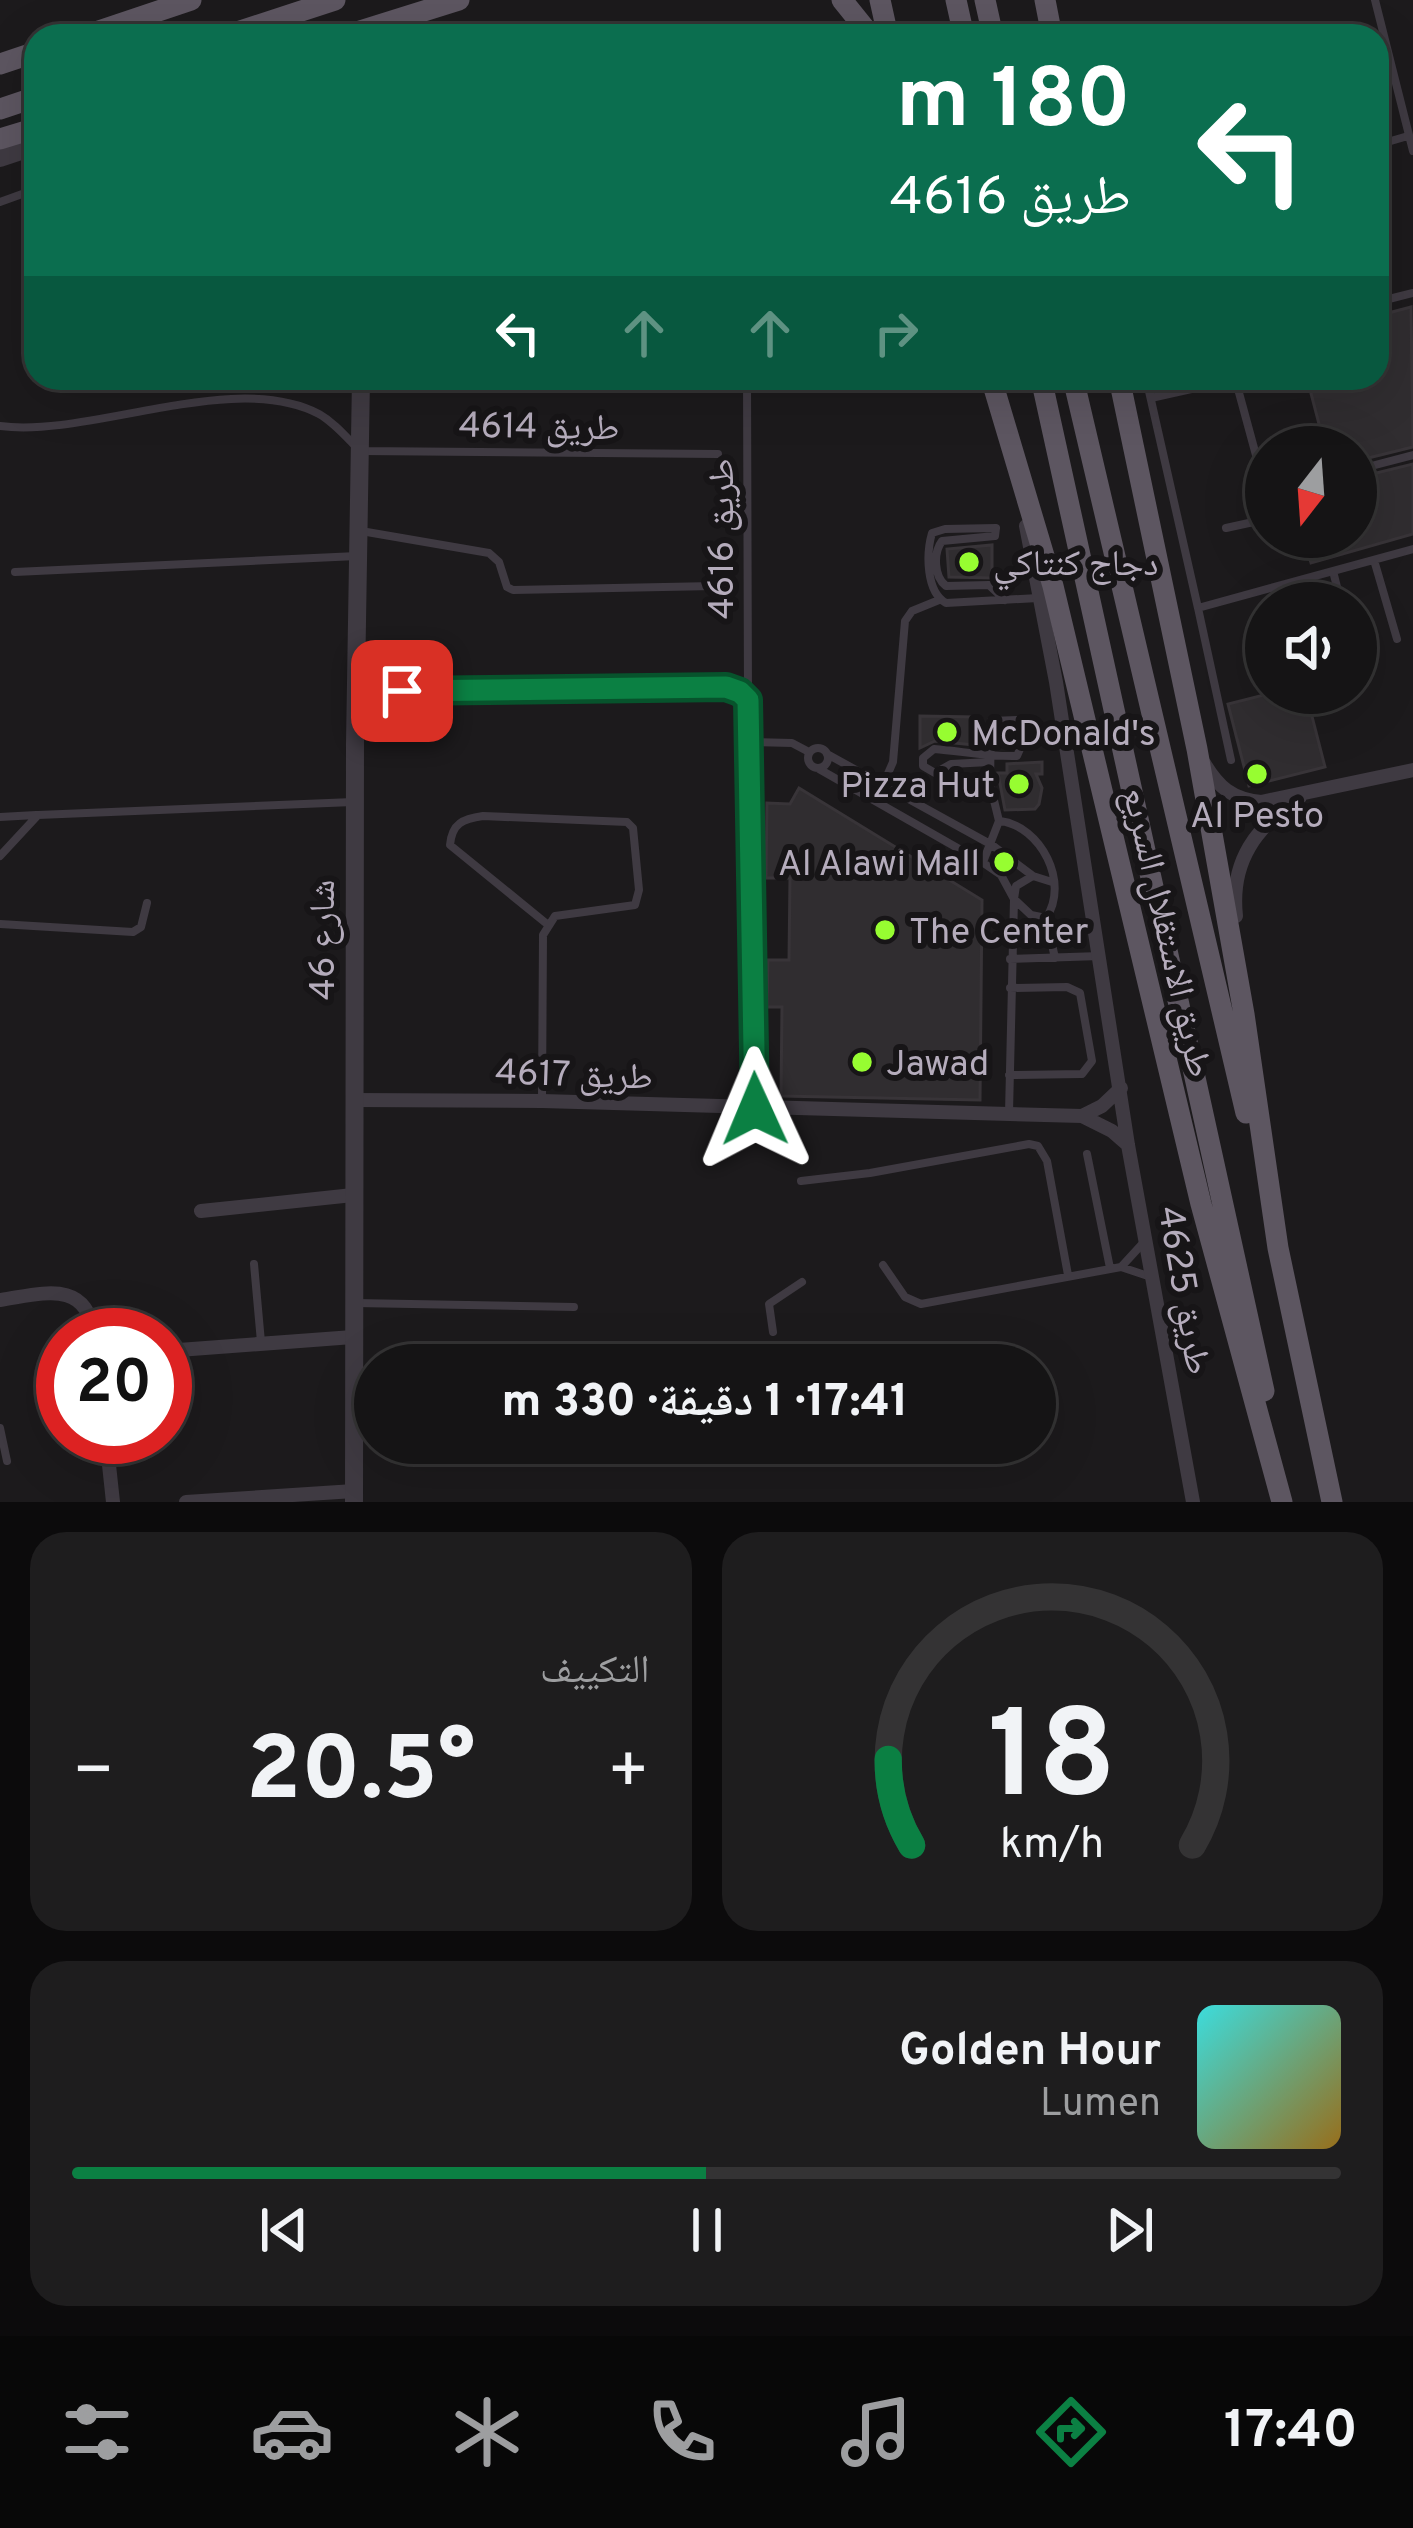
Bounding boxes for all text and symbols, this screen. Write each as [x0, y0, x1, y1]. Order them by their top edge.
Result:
text: 180 m [896, 51, 1131, 157]
icon: left [1173, 72, 1329, 228]
text: طريق 4616 [890, 165, 1131, 234]
icon: left [485, 300, 551, 366]
icon: ahead [611, 300, 677, 366]
icon: ahead [737, 300, 803, 366]
icon: right [863, 300, 929, 366]
street label: طريق 4614 [458, 405, 620, 453]
north arrow [1245, 426, 1377, 558]
map controls [1245, 426, 1377, 714]
street label: طريق 4616 [701, 458, 747, 620]
place label: دجاج كنتاكي [993, 543, 1158, 591]
marker: دجاج كنتاكي [956, 549, 982, 575]
button: sound [1245, 582, 1377, 714]
pin [351, 640, 453, 742]
icon: arrive [369, 658, 435, 724]
place label: McDonald's [971, 713, 1156, 759]
marker: McDonald's [934, 719, 960, 745]
marker: Al Pesto [1244, 761, 1270, 787]
place label: Pizza Hut [840, 765, 995, 811]
marker: Pizza Hut [1006, 771, 1032, 797]
street label: طريق الاستقلال السريع [1109, 784, 1221, 1082]
place label: Al Pesto [1190, 795, 1324, 841]
place label: Al Alawi Mall [778, 843, 980, 889]
marker: Al Alawi Mall [991, 849, 1017, 875]
street label: شارع 46 [302, 880, 348, 1000]
place label: The Center [909, 911, 1089, 957]
marker: The Center [872, 917, 898, 943]
place label: Jawad [886, 1043, 989, 1089]
position arrow [692, 1046, 818, 1172]
marker: Jawad [849, 1049, 875, 1075]
street label: طريق 4617 [494, 1051, 654, 1103]
street label: طريق 4625 [1145, 1203, 1220, 1379]
speed limit sign: 20 [36, 1308, 192, 1464]
text: 17:41 · 1 دقيقة · 330 m [502, 1375, 908, 1432]
text: التكييف [540, 1648, 650, 1697]
text: 18 [988, 1684, 1116, 1842]
text: 20.5° [246, 1718, 475, 1831]
text: − [72, 1733, 115, 1816]
text: + [607, 1733, 649, 1816]
text: km/h [1000, 1818, 1104, 1872]
text: Golden Hour [899, 2024, 1161, 2081]
text: Lumen [1040, 2081, 1161, 2130]
icon: previous [251, 2197, 317, 2263]
icon: pause [674, 2197, 740, 2263]
icon: next [1097, 2197, 1163, 2263]
icon: filters [55, 2390, 139, 2474]
icon: car [250, 2390, 334, 2474]
icon: climate [445, 2390, 529, 2474]
icon: phone [640, 2390, 724, 2474]
icon: music [834, 2390, 918, 2474]
icon: directions [1029, 2390, 1113, 2474]
text: 17:40 [1224, 2398, 1358, 2467]

